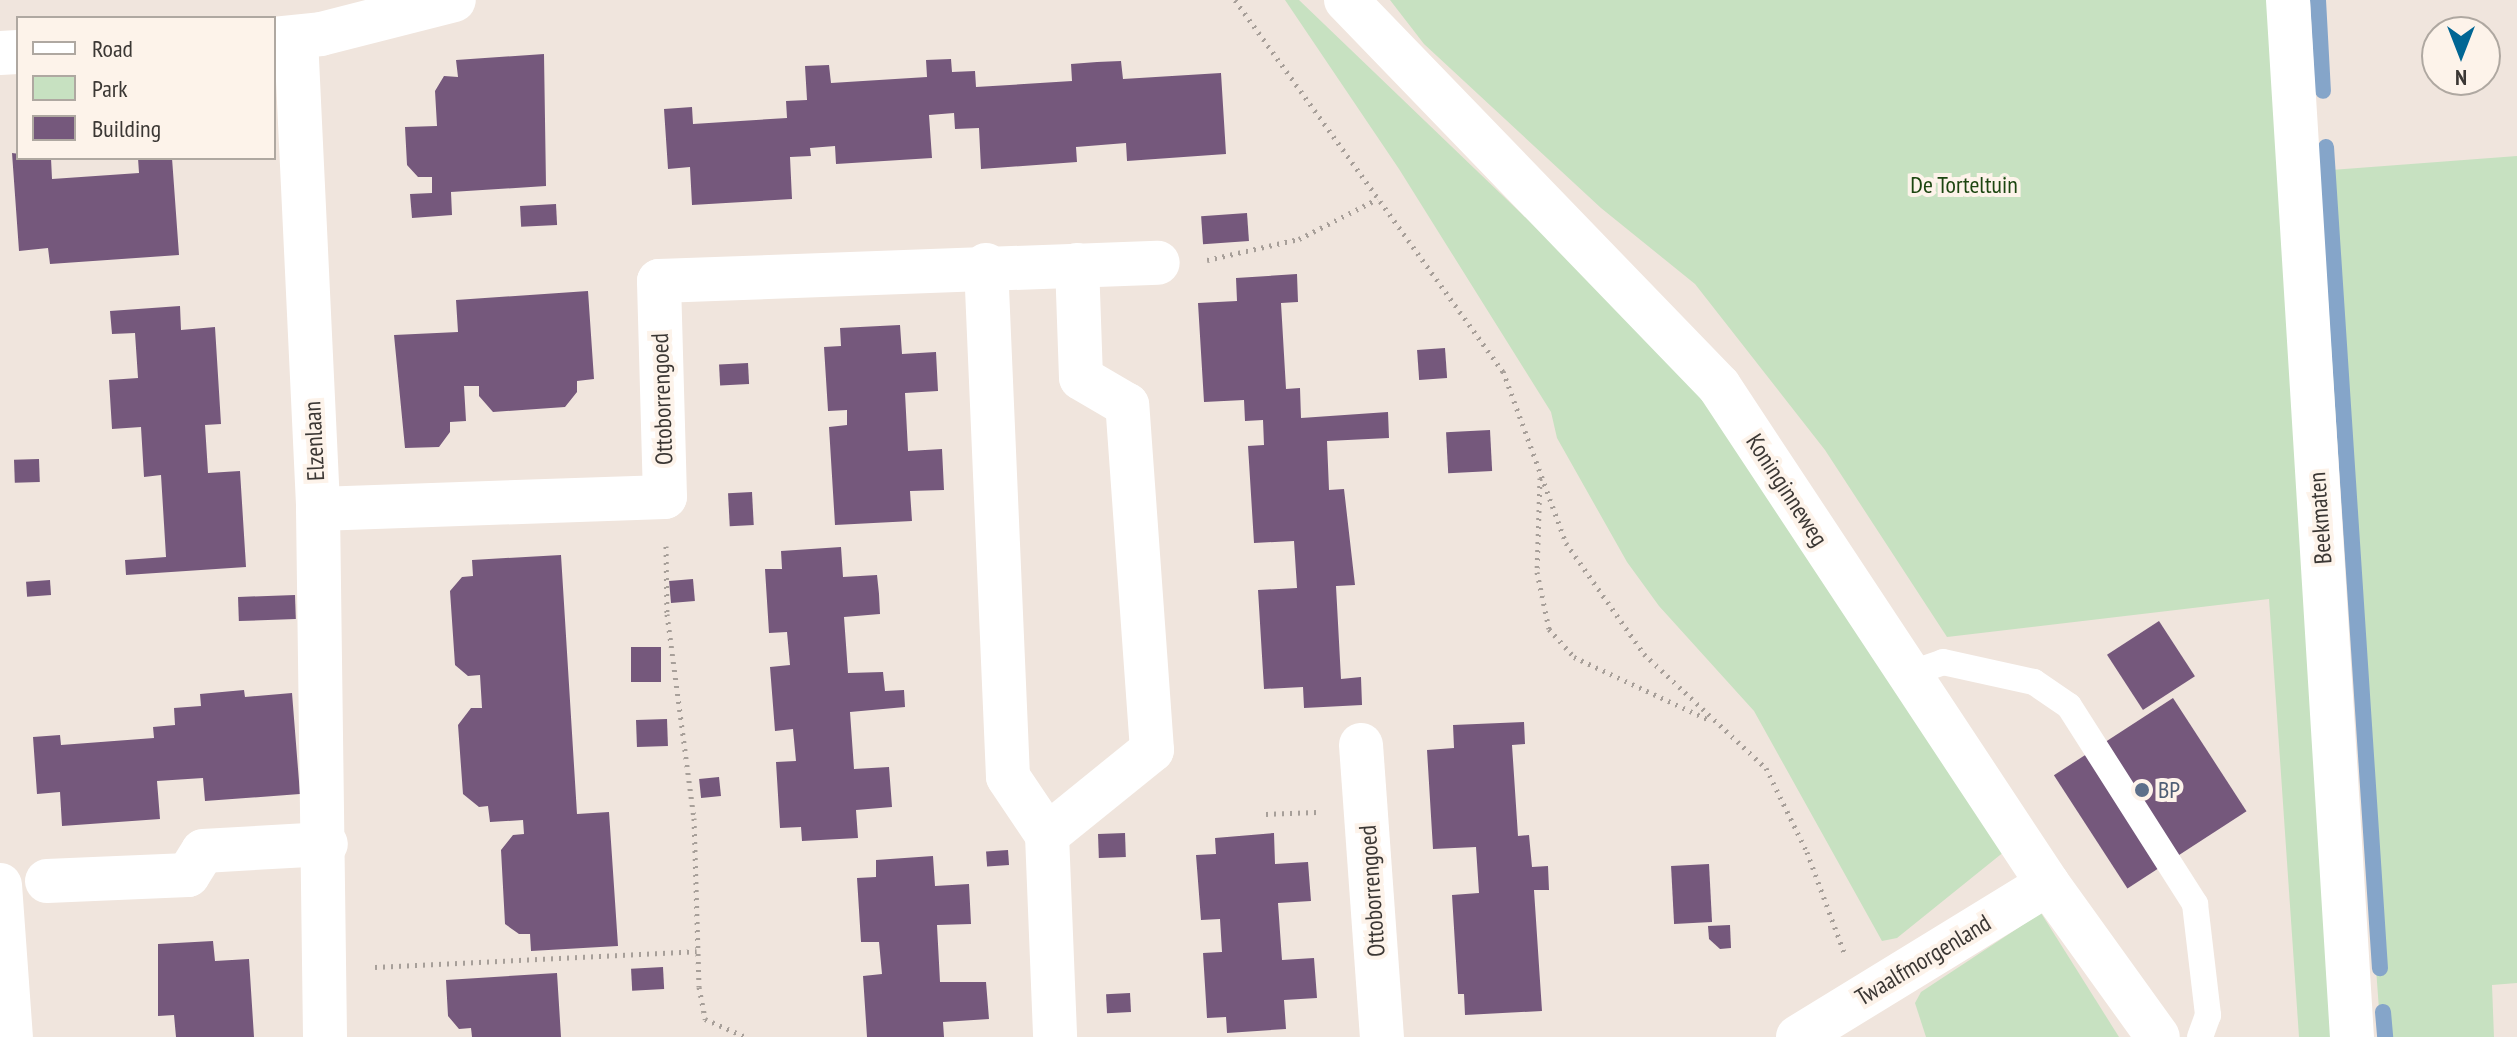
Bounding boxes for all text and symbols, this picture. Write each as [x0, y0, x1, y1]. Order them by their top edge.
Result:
legend [16, 16, 276, 160]
north arrow [2421, 16, 2501, 96]
text: Road [92, 33, 133, 64]
text: N [2455, 64, 2467, 92]
text: Park [92, 73, 128, 104]
text: Building [92, 113, 161, 144]
park label: De Torteltuin [1910, 171, 2018, 199]
street label: Ottoborrengoed [645, 333, 679, 465]
street label: Elzenlaan [298, 400, 330, 482]
street label: Koninginneweg [1740, 429, 1834, 551]
street label: Beekmaten [2302, 471, 2338, 565]
place label: BP [2158, 776, 2180, 804]
marker: BP [2133, 781, 2151, 799]
street label: Ottoborrengoed [1353, 824, 1391, 958]
street label: Twaalfmorgenland [1850, 908, 1996, 1012]

